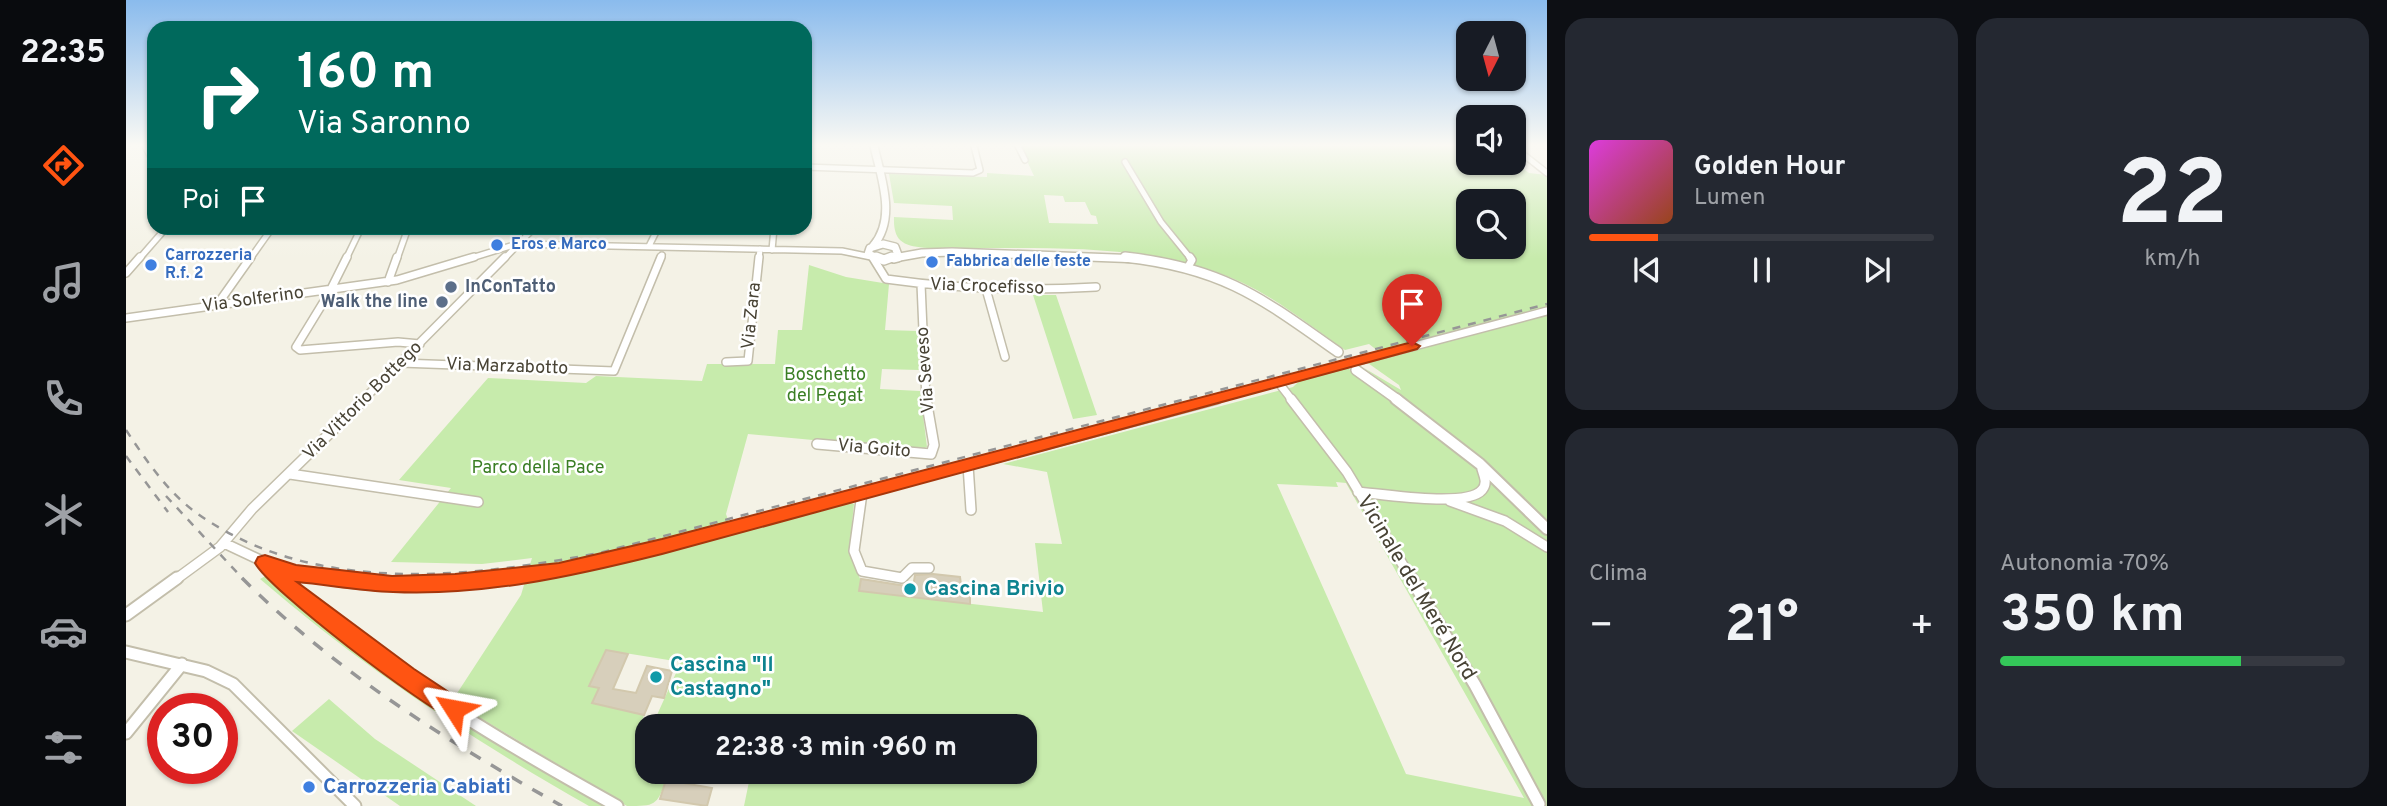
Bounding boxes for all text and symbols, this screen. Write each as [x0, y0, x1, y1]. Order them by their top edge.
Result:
north arrow [1456, 21, 1526, 91]
map controls [1456, 21, 1526, 259]
text: 22:35 [20, 34, 106, 74]
text: 160 m [297, 44, 434, 106]
icon: right [182, 49, 273, 140]
text: Via Saronno [297, 105, 471, 145]
button: sound [1456, 105, 1526, 175]
icon: directions [39, 141, 88, 190]
text: 22 [2117, 142, 2228, 257]
text: Golden Hour [1694, 151, 1845, 184]
icon: arrive [234, 182, 272, 220]
text: Lumen [1694, 184, 1765, 213]
text: Poi [182, 185, 220, 218]
button: search [1456, 189, 1526, 259]
place label: Eros e Marco [511, 235, 607, 255]
marker: Eros e Marco [489, 237, 505, 253]
text: km/h [2145, 245, 2200, 274]
place label: Carrozzeria R.f. 2 [165, 246, 252, 284]
icon: previous [1628, 251, 1666, 289]
icon: pause [1743, 251, 1781, 289]
icon: next [1858, 251, 1896, 289]
place label: Fabbrica delle feste [946, 252, 1091, 272]
marker: Fabbrica delle feste [924, 254, 940, 270]
marker: Carrozzeria R.f. 2 [143, 257, 159, 273]
icon: music [39, 258, 88, 307]
street label: Via Crocefisso [929, 274, 1045, 300]
pin [1382, 274, 1442, 346]
place label: InConTatto [465, 276, 556, 299]
marker: InConTatto [443, 279, 459, 295]
street label: Via Solferino [201, 281, 305, 319]
street label: Via Zara [737, 281, 767, 351]
icon: arrive [1393, 285, 1431, 323]
place label: Walk the line [321, 291, 428, 314]
marker: Walk the line [434, 294, 450, 310]
street label: Via Seveso [912, 326, 940, 414]
street label: Via Vittorio Bottego [298, 336, 428, 466]
street label: Via Marzabotto [445, 353, 569, 381]
park label: Boschetto del Pegat [784, 364, 866, 408]
icon: phone [39, 374, 88, 423]
street label: Via Goito [836, 434, 912, 464]
park label: Parco della Pace [471, 457, 605, 480]
icon: climate [39, 490, 88, 539]
street label: Vicinale del Meré Nord [1350, 490, 1482, 686]
text: Autonomia · 70% [2000, 550, 2169, 579]
text: Clima [1589, 560, 1647, 589]
place label: Cascina Brivio [924, 576, 1065, 603]
marker: Cascina Brivio [902, 581, 918, 597]
text: 350 km [2000, 584, 2185, 650]
text: 21° [1724, 594, 1799, 660]
text: − [1589, 603, 1614, 652]
text: + [1909, 603, 1934, 652]
icon: car [39, 607, 88, 656]
place label: Cascina "Il Castagno" [670, 652, 774, 703]
marker: Cascina "Il Castagno" [648, 669, 664, 685]
position arrow [417, 672, 491, 746]
speed limit sign: 30 [147, 693, 238, 784]
icon: filters [39, 723, 88, 772]
text: 22:38 · 3 min · 960 m [715, 732, 957, 765]
place label: Carrozzeria Cabiati [323, 774, 511, 801]
marker: Carrozzeria Cabiati [301, 779, 317, 795]

